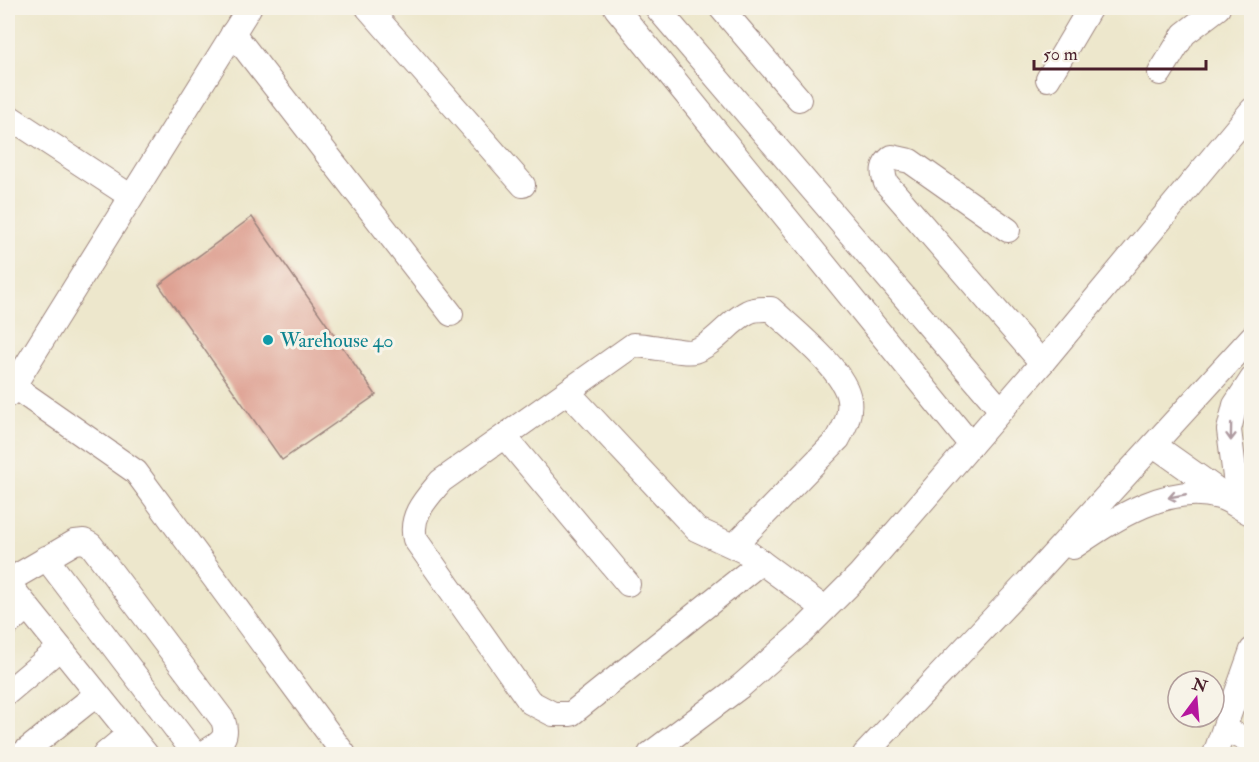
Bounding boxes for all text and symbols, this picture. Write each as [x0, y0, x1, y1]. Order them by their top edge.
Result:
scale bar [1034, 33, 1206, 71]
text: 50 m [1043, 43, 1078, 66]
place label: Warehouse 40 [279, 328, 394, 353]
marker: Warehouse 40 [261, 333, 275, 347]
one-way arrow [1225, 422, 1237, 441]
one-way arrow [1168, 491, 1187, 502]
north arrow [1166, 669, 1226, 729]
text: N [1189, 674, 1210, 697]

